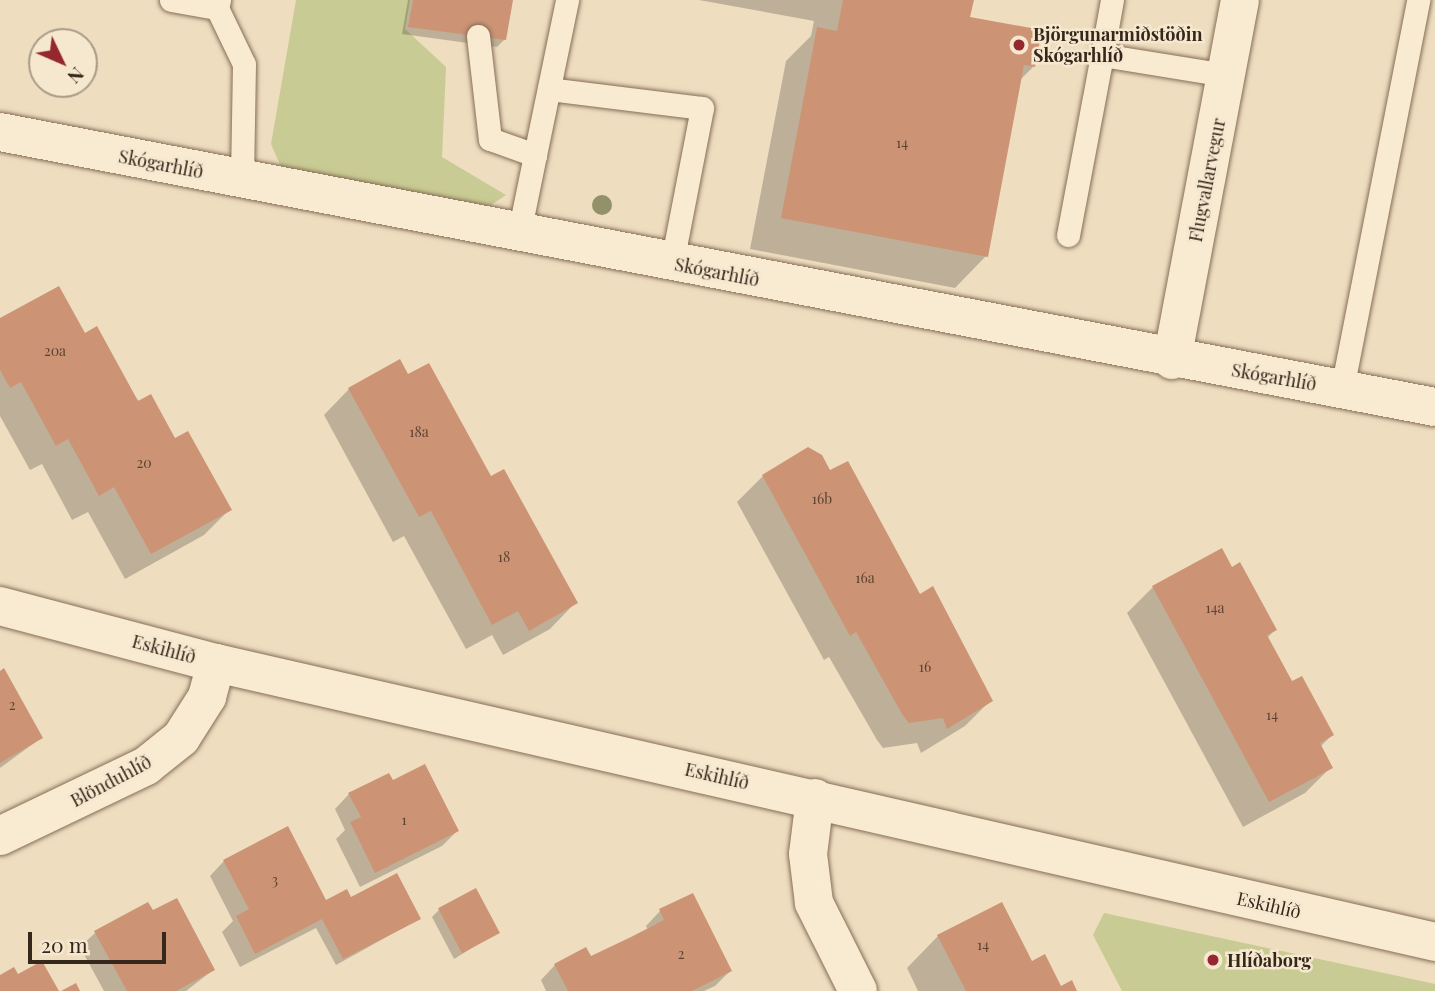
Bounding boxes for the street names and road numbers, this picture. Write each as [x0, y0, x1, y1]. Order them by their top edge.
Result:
street label: Flugvallarvegur [1184, 116, 1230, 244]
street label: Skógarhlíð [117, 145, 205, 183]
street label: Skógarhlíð [673, 253, 761, 291]
street label: Skógarhlíð [1230, 359, 1318, 395]
street label: Eskihlíð [130, 630, 198, 668]
street label: Blönduhlíð [67, 751, 155, 811]
street label: Eskihlíð [683, 758, 751, 794]
street label: Eskihlíð [1235, 887, 1303, 923]

